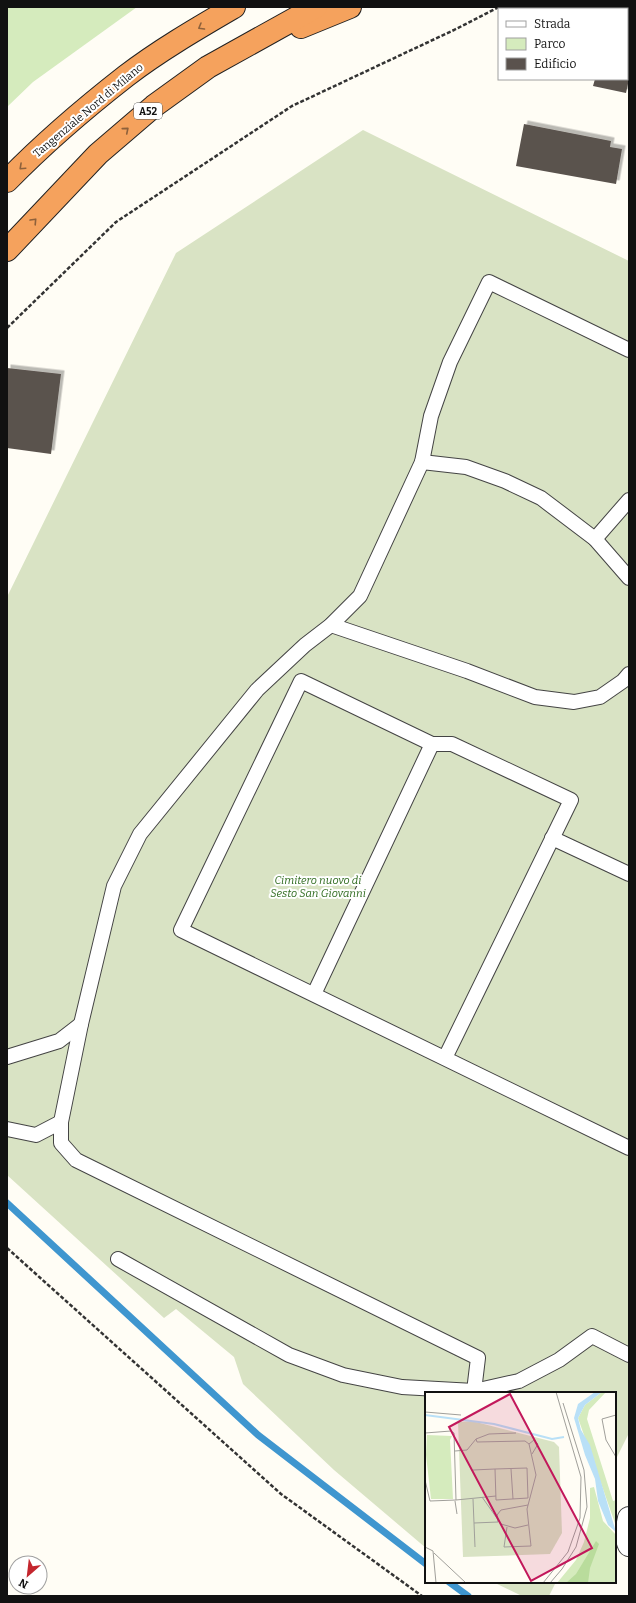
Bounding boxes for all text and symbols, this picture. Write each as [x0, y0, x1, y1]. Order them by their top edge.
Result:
legend [498, 8, 628, 80]
text: Strada [534, 17, 571, 31]
one-way arrow [198, 22, 205, 29]
text: Parco [534, 37, 565, 51]
text: Edificio [534, 57, 576, 71]
street label: Tangenziale Nord di Milano [31, 61, 146, 160]
road number: A52 [134, 103, 162, 119]
one-way arrow [121, 127, 129, 134]
one-way arrow [19, 162, 26, 169]
one-way arrow [29, 218, 37, 226]
park label: Cimitero nuovo di Sesto San Giovanni [270, 874, 366, 900]
inset map [425, 1392, 616, 1583]
north arrow [8, 1555, 48, 1595]
text: N [16, 1575, 30, 1591]

